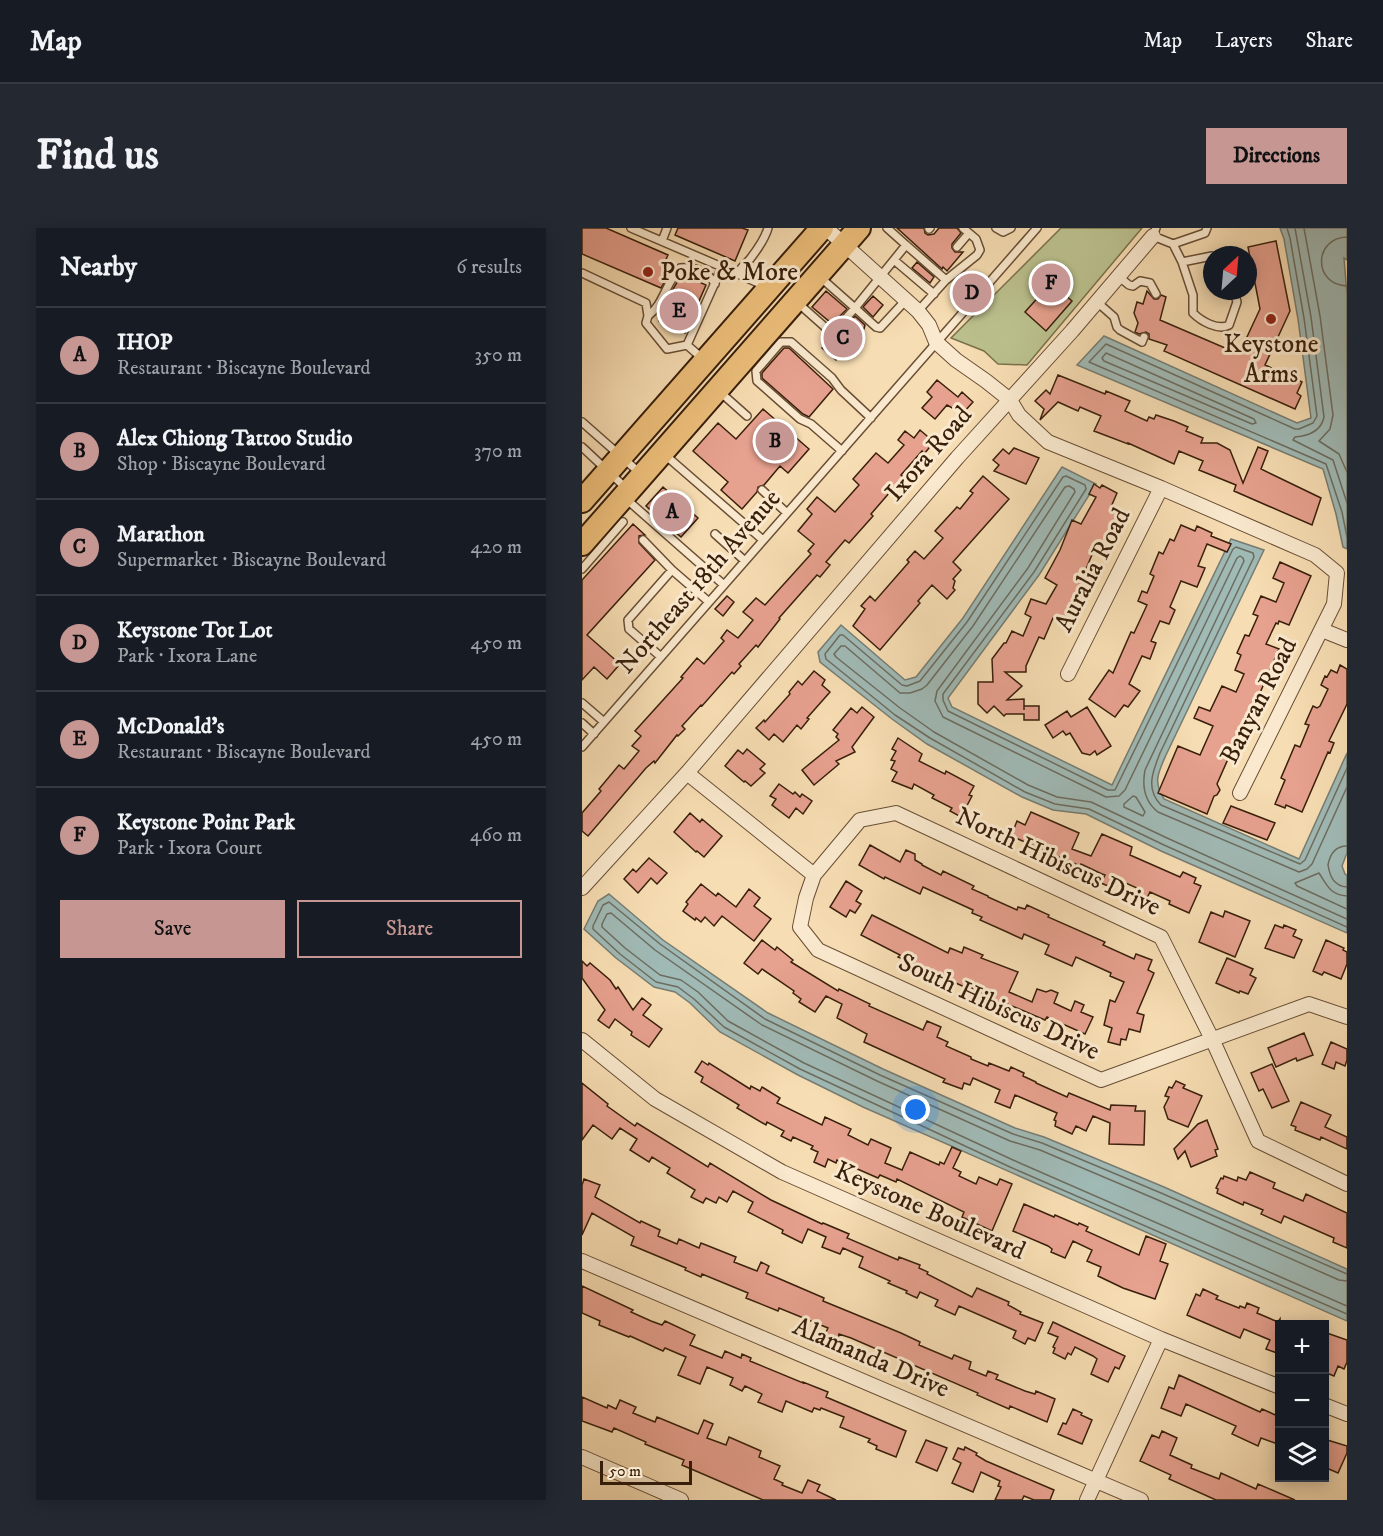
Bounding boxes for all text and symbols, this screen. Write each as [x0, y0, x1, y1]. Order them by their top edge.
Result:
text: Map [30, 24, 82, 59]
text: Map [1143, 28, 1182, 54]
text: Layers [1215, 28, 1273, 54]
text: Share [1306, 28, 1353, 54]
button: Directions [1206, 128, 1347, 184]
text: Find us [36, 130, 159, 182]
north arrow [1203, 246, 1257, 300]
text: Nearby [60, 251, 137, 284]
text: 6 results [456, 255, 522, 280]
place label: Poke & More [660, 256, 798, 289]
pin: F [1032, 260, 1070, 306]
marker: Poke & More [641, 265, 655, 279]
pin: D [952, 270, 992, 316]
pin: E [660, 288, 698, 334]
marker: Keystone Arms [1264, 312, 1278, 326]
pin: C [824, 316, 862, 360]
place label: Keystone Arms [1223, 328, 1319, 391]
text: IHOP [117, 329, 172, 356]
text: A [73, 343, 86, 368]
text: 350 m [475, 343, 522, 368]
text: Restaurant · Biscayne Boulevard [117, 356, 371, 381]
street label: Ixora Road [878, 399, 980, 509]
pin: B [756, 418, 794, 464]
text: Alex Chiong Tattoo Studio [117, 425, 352, 452]
text: B [73, 439, 86, 464]
text: 370 m [474, 439, 522, 464]
text: Shop · Biscayne Boulevard [117, 452, 326, 477]
street label: Northeast 18th Avenue [610, 483, 788, 681]
pin: A [652, 490, 692, 534]
street label: Auralia Road [1048, 502, 1138, 638]
text: Marathon [117, 521, 205, 548]
text: C [73, 535, 86, 560]
text: 420 m [471, 535, 522, 560]
text: Supermarket · Biscayne Boulevard [117, 548, 386, 573]
text: Keystone Tot Lot [117, 617, 273, 644]
text: D [72, 631, 87, 656]
text: 450 m [471, 631, 522, 656]
street label: Banyan Road [1213, 632, 1305, 770]
text: Park · Ixora Lane [117, 644, 257, 669]
text: McDonald's [117, 713, 224, 740]
text: E [72, 727, 87, 752]
text: 450 m [471, 727, 522, 752]
text: Restaurant · Biscayne Boulevard [117, 740, 371, 765]
street label: North Hibiscus Drive [950, 800, 1166, 924]
text: Keystone Point Park [117, 809, 295, 836]
text: F [73, 823, 86, 848]
text: 460 m [470, 823, 522, 848]
text: Park · Ixora Court [117, 836, 262, 861]
button: Save [60, 900, 285, 958]
button: Share [297, 900, 522, 958]
street label: South Hibiscus Drive [893, 946, 1105, 1068]
your location [901, 1095, 930, 1124]
street label: Keystone Boulevard [829, 1154, 1031, 1268]
street label: Alamanda Drive [788, 1310, 954, 1406]
map controls [1275, 1320, 1329, 1482]
button: + [1275, 1320, 1329, 1374]
button: − [1275, 1374, 1329, 1428]
button: layers [1275, 1428, 1329, 1482]
scale bar [600, 1458, 692, 1486]
text: 50 m [609, 1461, 641, 1481]

